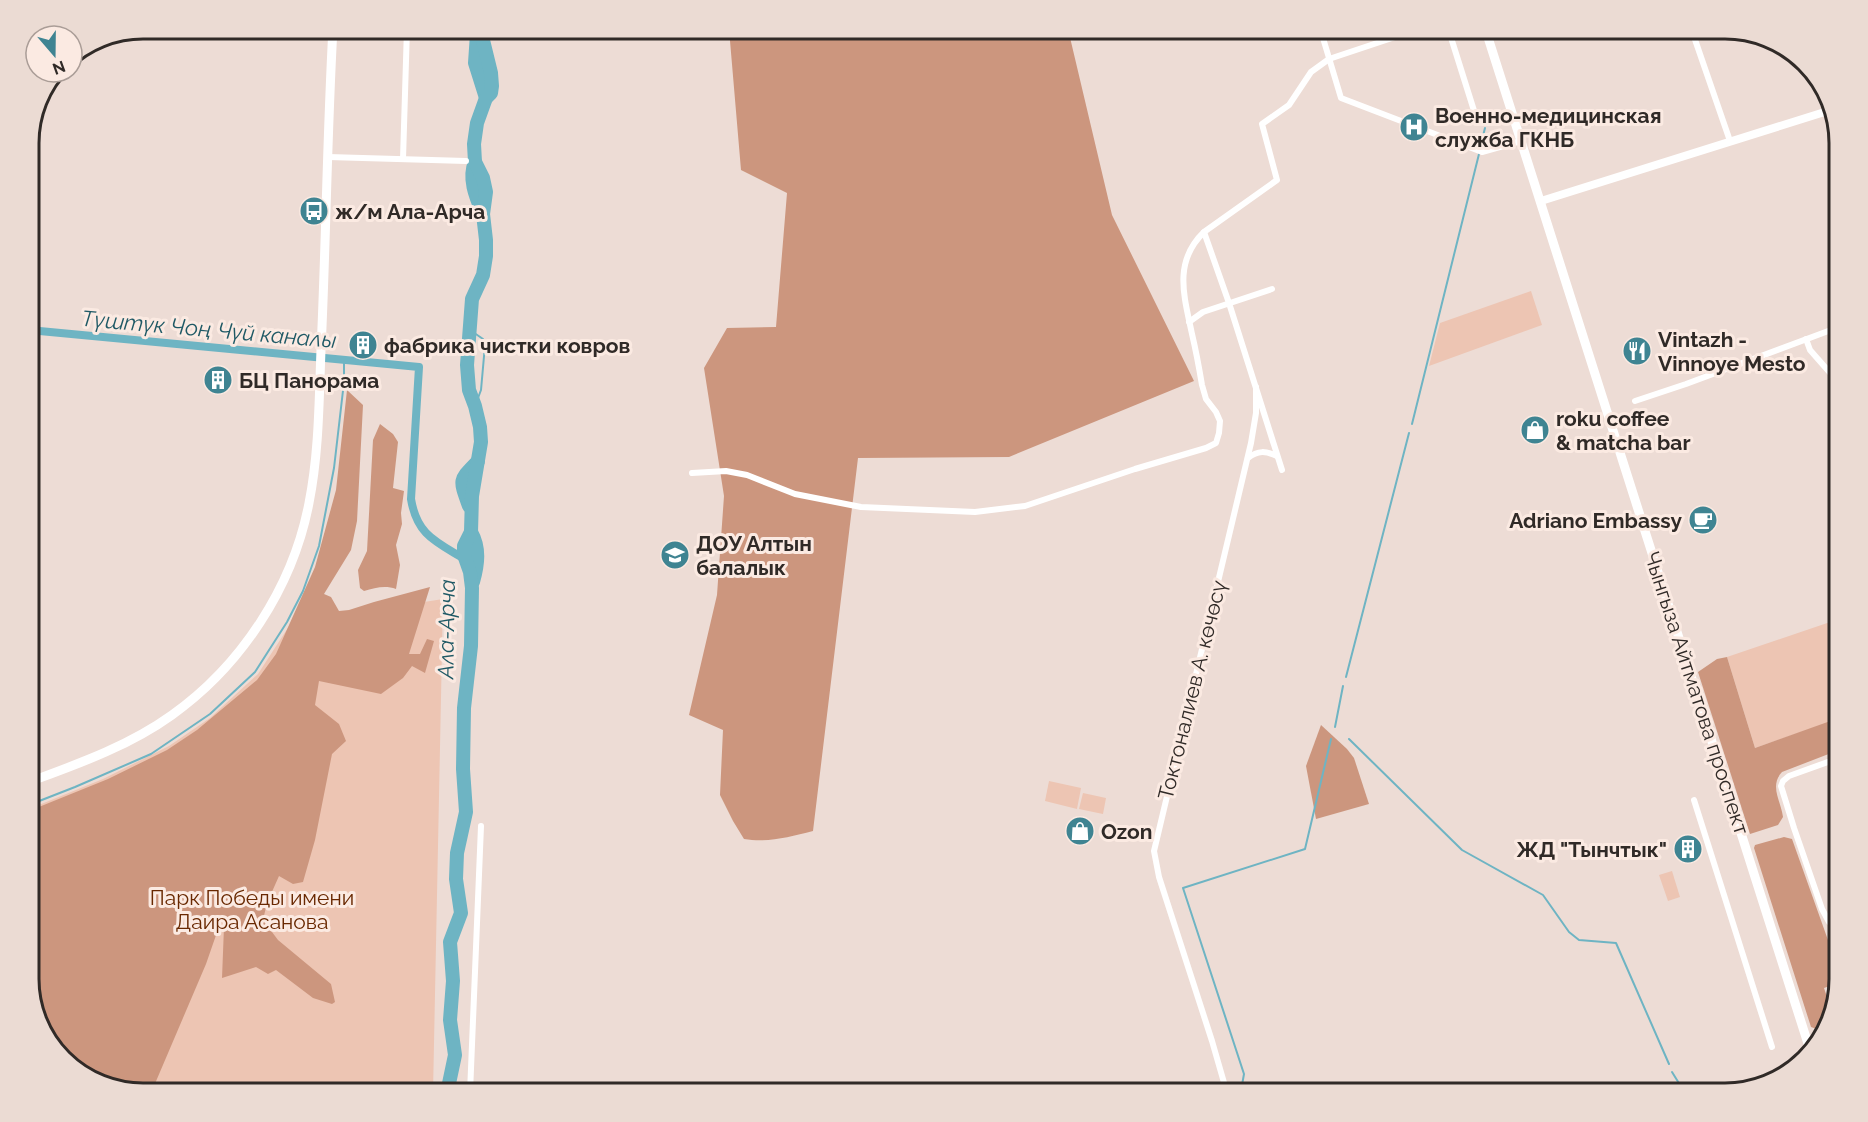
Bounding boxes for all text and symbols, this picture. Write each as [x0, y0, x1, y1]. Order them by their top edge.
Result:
north arrow [24, 24, 84, 84]
text: N [50, 57, 68, 79]
place label: Военно-медицинская служба ГКНБ [1435, 103, 1661, 152]
hospital icon: Военно-медицинская служба ГКНБ [1398, 111, 1430, 143]
bus stop icon: ж/м Ала-Арча [298, 195, 330, 227]
place label: ж/м Ала-Арча [335, 199, 485, 224]
water label: Түштүк Чоң Чүй каналы [81, 305, 338, 353]
place label: Vintazh - Vinnoye Mesto [1658, 327, 1806, 376]
building icon: фабрика чистки ковров [347, 329, 379, 361]
place label: фабрика чистки ковров [384, 333, 631, 358]
restaurant icon: Vintazh - Vinnoye Mesto [1621, 335, 1653, 367]
building icon: БЦ Панорама [202, 364, 234, 396]
place label: БЦ Панорама [239, 368, 379, 393]
place label: roku coffee & matcha bar [1556, 406, 1691, 455]
shop icon: roku coffee & matcha bar [1519, 414, 1551, 446]
cafe icon: Adriano Embassy [1687, 504, 1719, 536]
place label: Adriano Embassy [1509, 508, 1682, 533]
place label: ДОУ Алтын балалык [696, 531, 812, 580]
school or university icon: ДОУ Алтын балалык [659, 539, 691, 571]
street label: Чынгыза Айтматова проспект [1639, 548, 1755, 838]
street label: Токтоналиев А. көчөсү [1153, 578, 1231, 802]
water label: Ала-Арча [432, 579, 460, 680]
shop icon: Ozon [1064, 815, 1096, 847]
place label: Ozon [1101, 819, 1152, 844]
building icon: ЖД "Тынчтык" [1672, 833, 1704, 865]
place label: ЖД "Тынчтык" [1516, 837, 1667, 862]
park label: Парк Победы имени Даира Асанова [150, 885, 354, 934]

